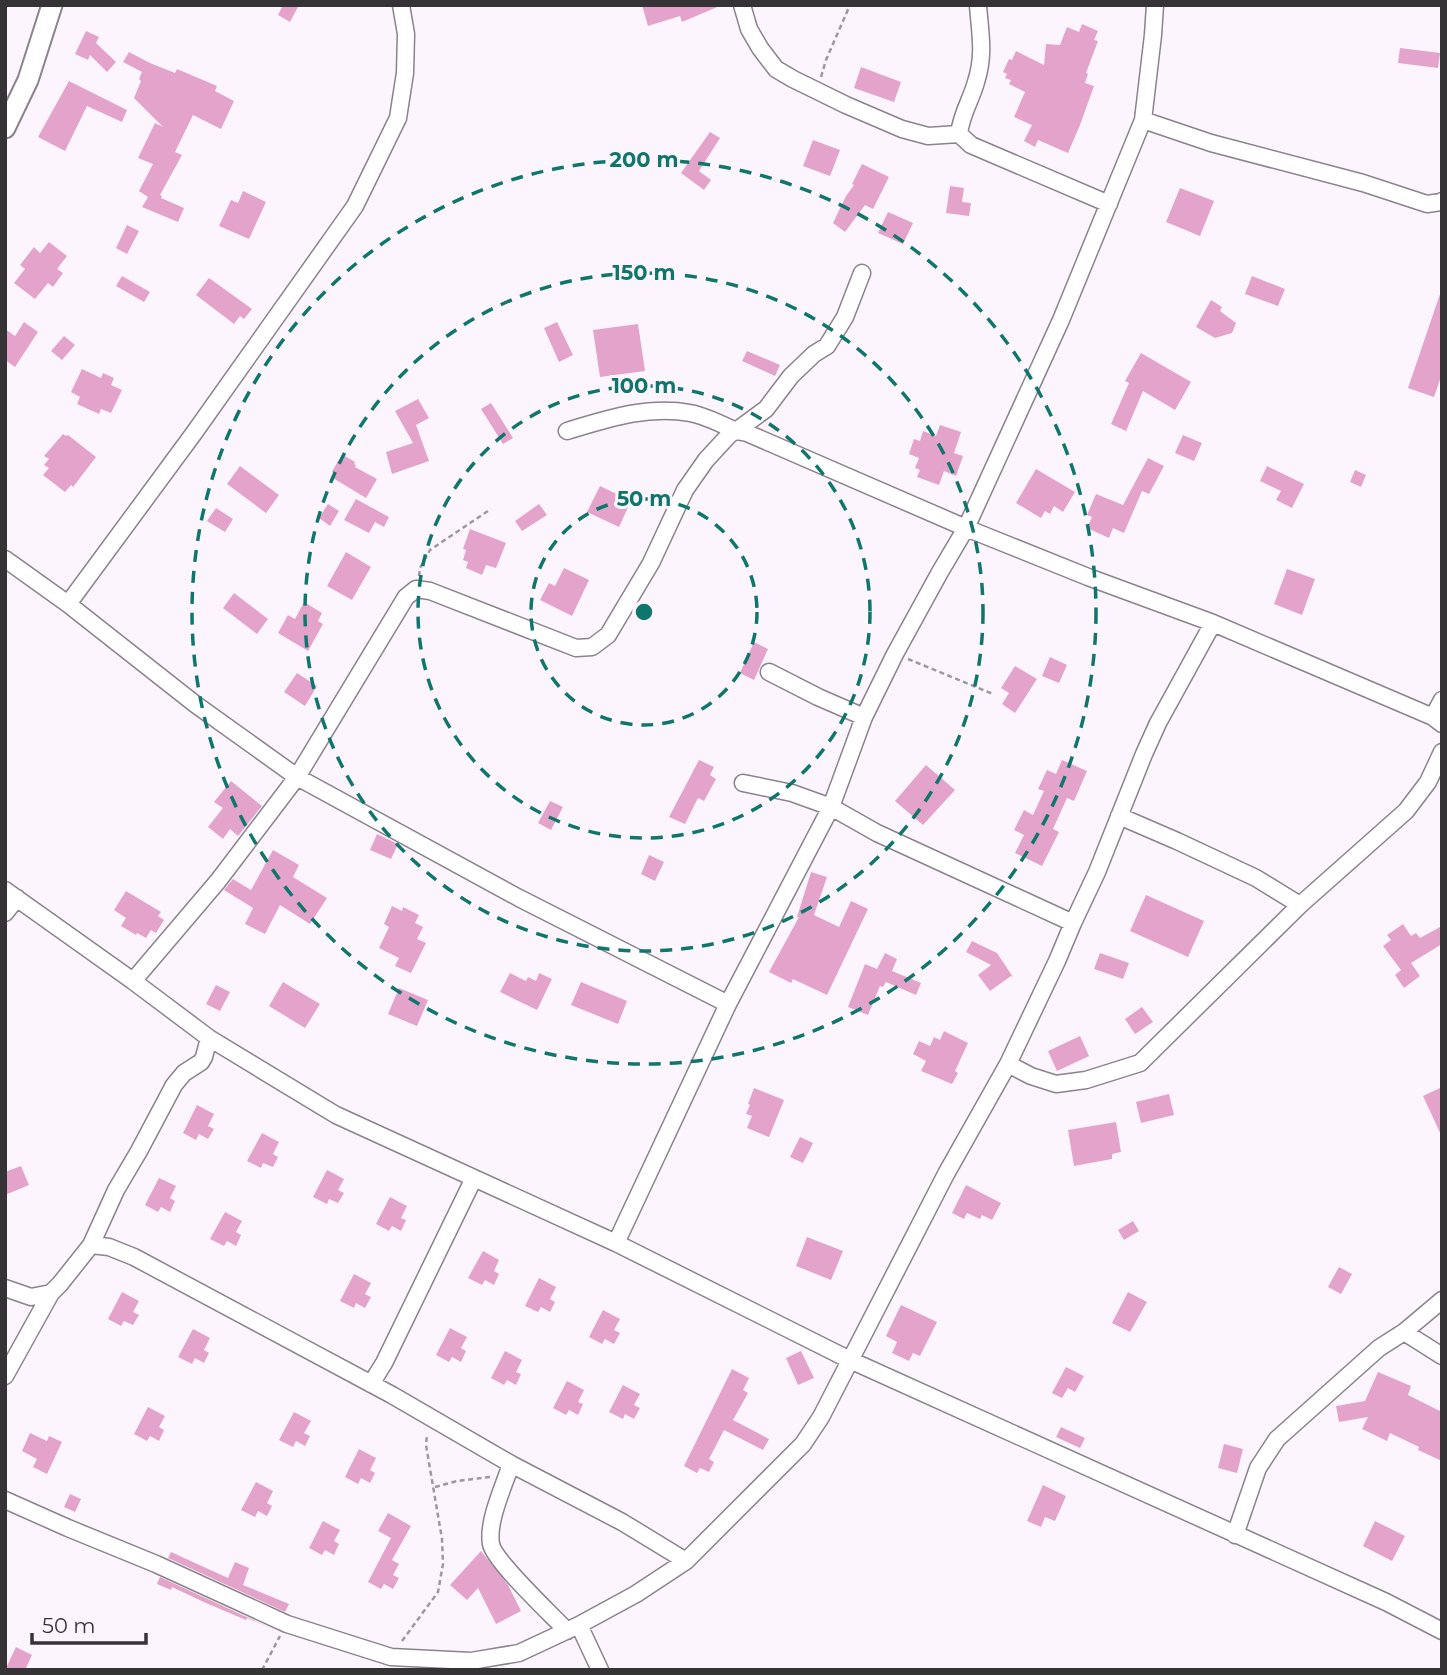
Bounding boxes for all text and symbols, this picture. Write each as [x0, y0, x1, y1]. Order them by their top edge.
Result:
text: 200 m [610, 147, 678, 172]
text: 150 m [613, 260, 675, 285]
text: 100 m [612, 373, 676, 398]
text: 50 m [617, 486, 671, 511]
centre of rings [632, 600, 656, 624]
scale bar [32, 1602, 145, 1646]
text: 50 m [42, 1613, 96, 1638]

